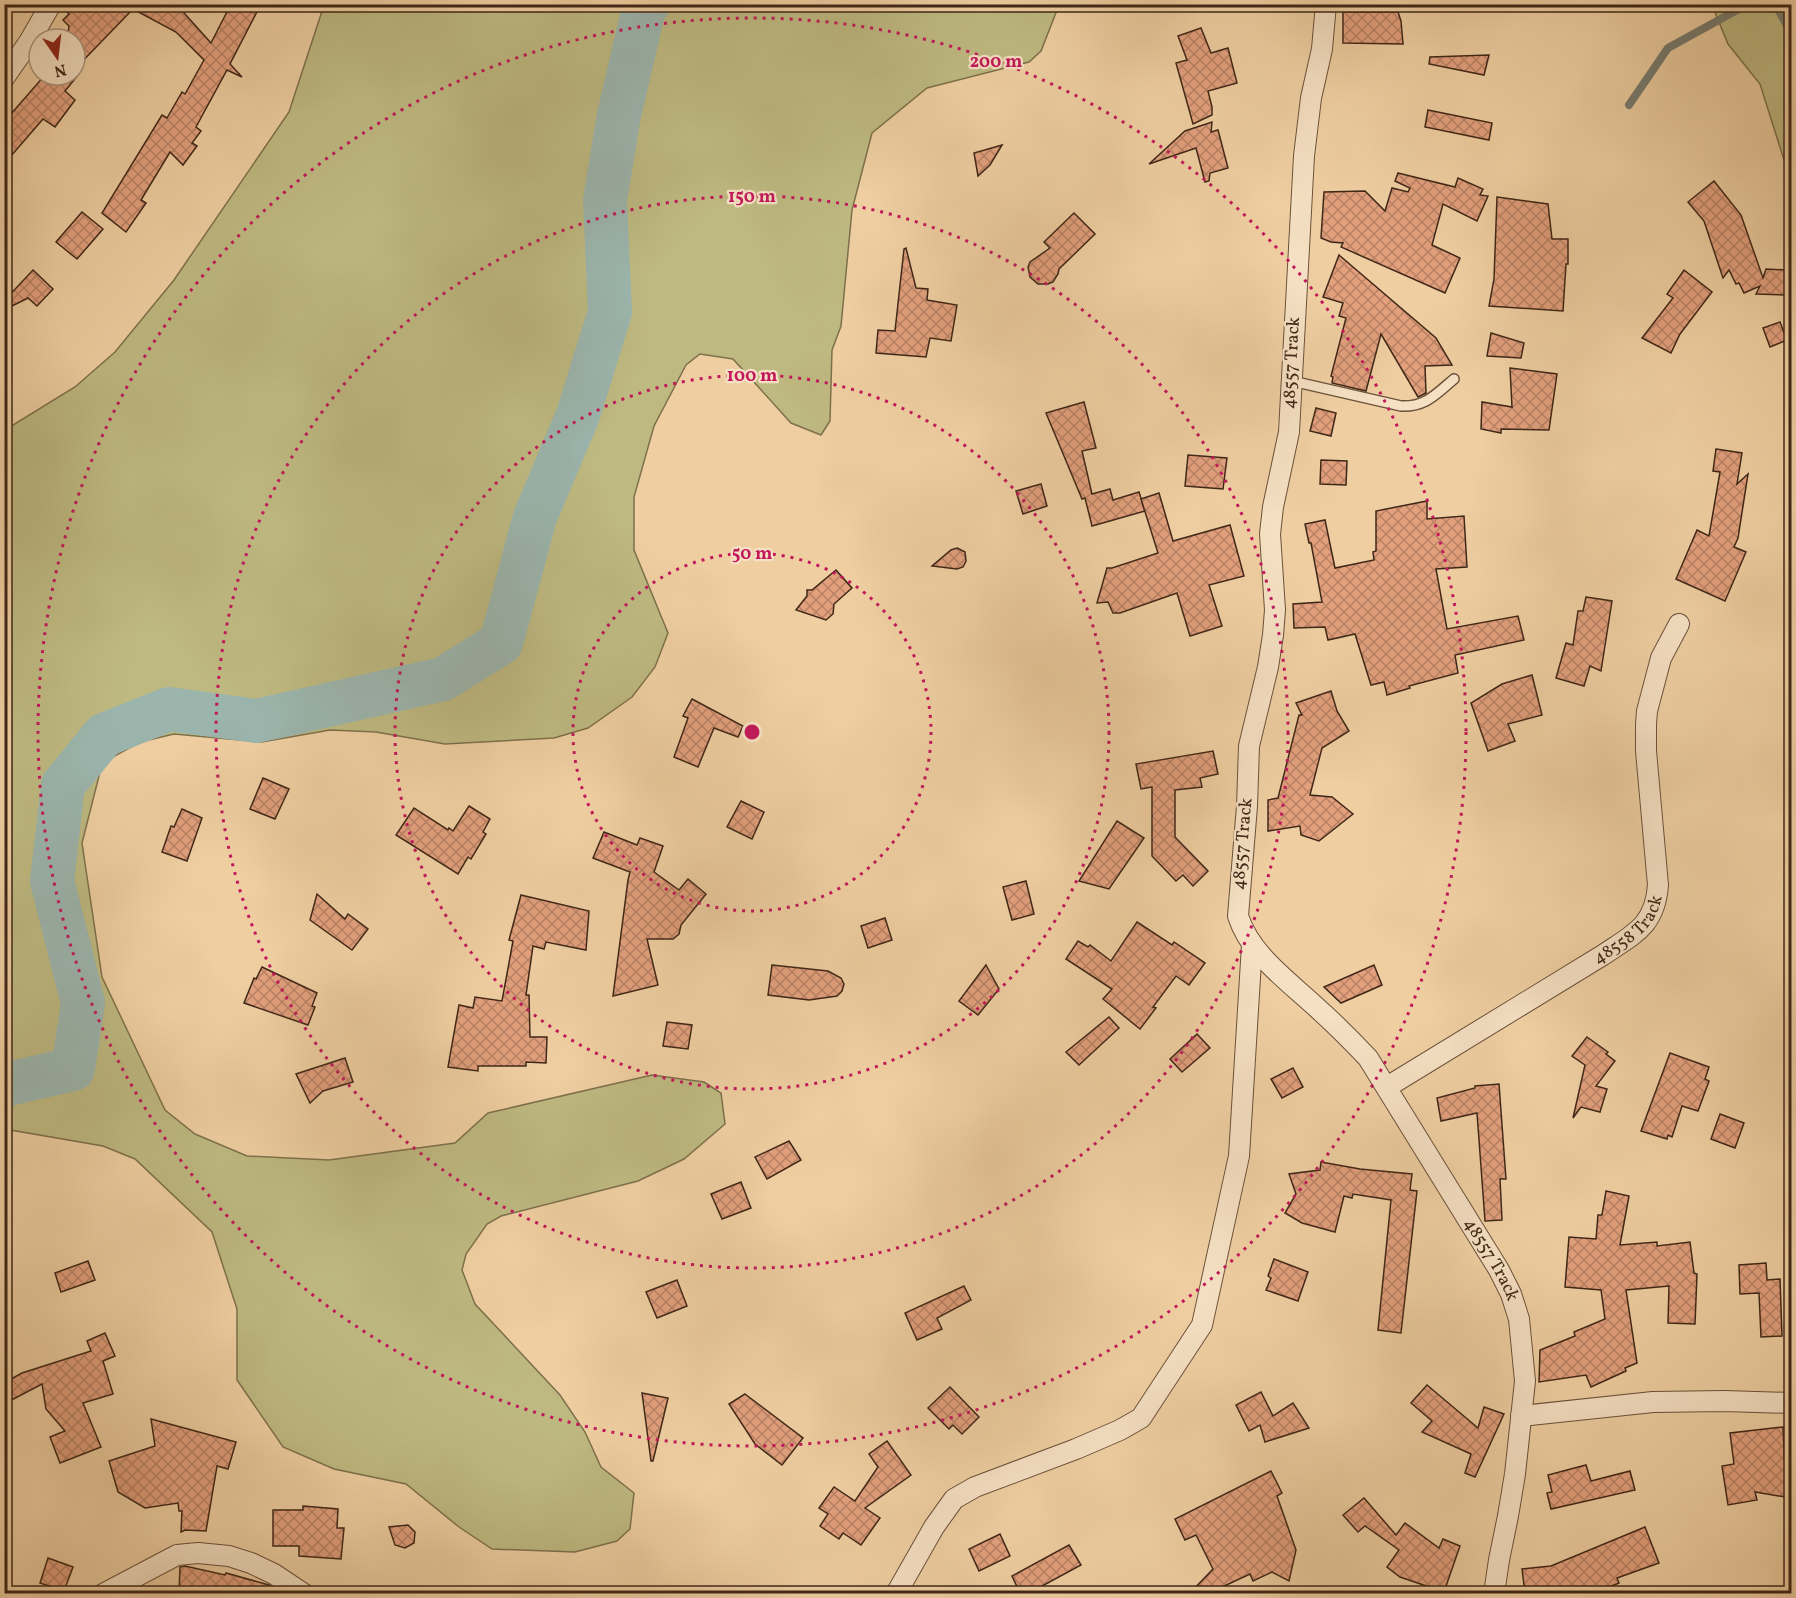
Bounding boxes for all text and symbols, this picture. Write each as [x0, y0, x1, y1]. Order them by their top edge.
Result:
north arrow [27, 27, 87, 87]
text: 200 m [970, 50, 1022, 75]
text: N [51, 58, 68, 82]
text: 150 m [728, 185, 776, 210]
street label: 48557 Track [1277, 316, 1307, 410]
text: 100 m [727, 364, 777, 389]
text: 50 m [732, 542, 772, 567]
centre of rings [742, 722, 762, 742]
street label: 48557 Track [1227, 797, 1259, 891]
street label: 48558 Track [1588, 892, 1669, 971]
street label: 48557 Track [1457, 1213, 1525, 1304]

